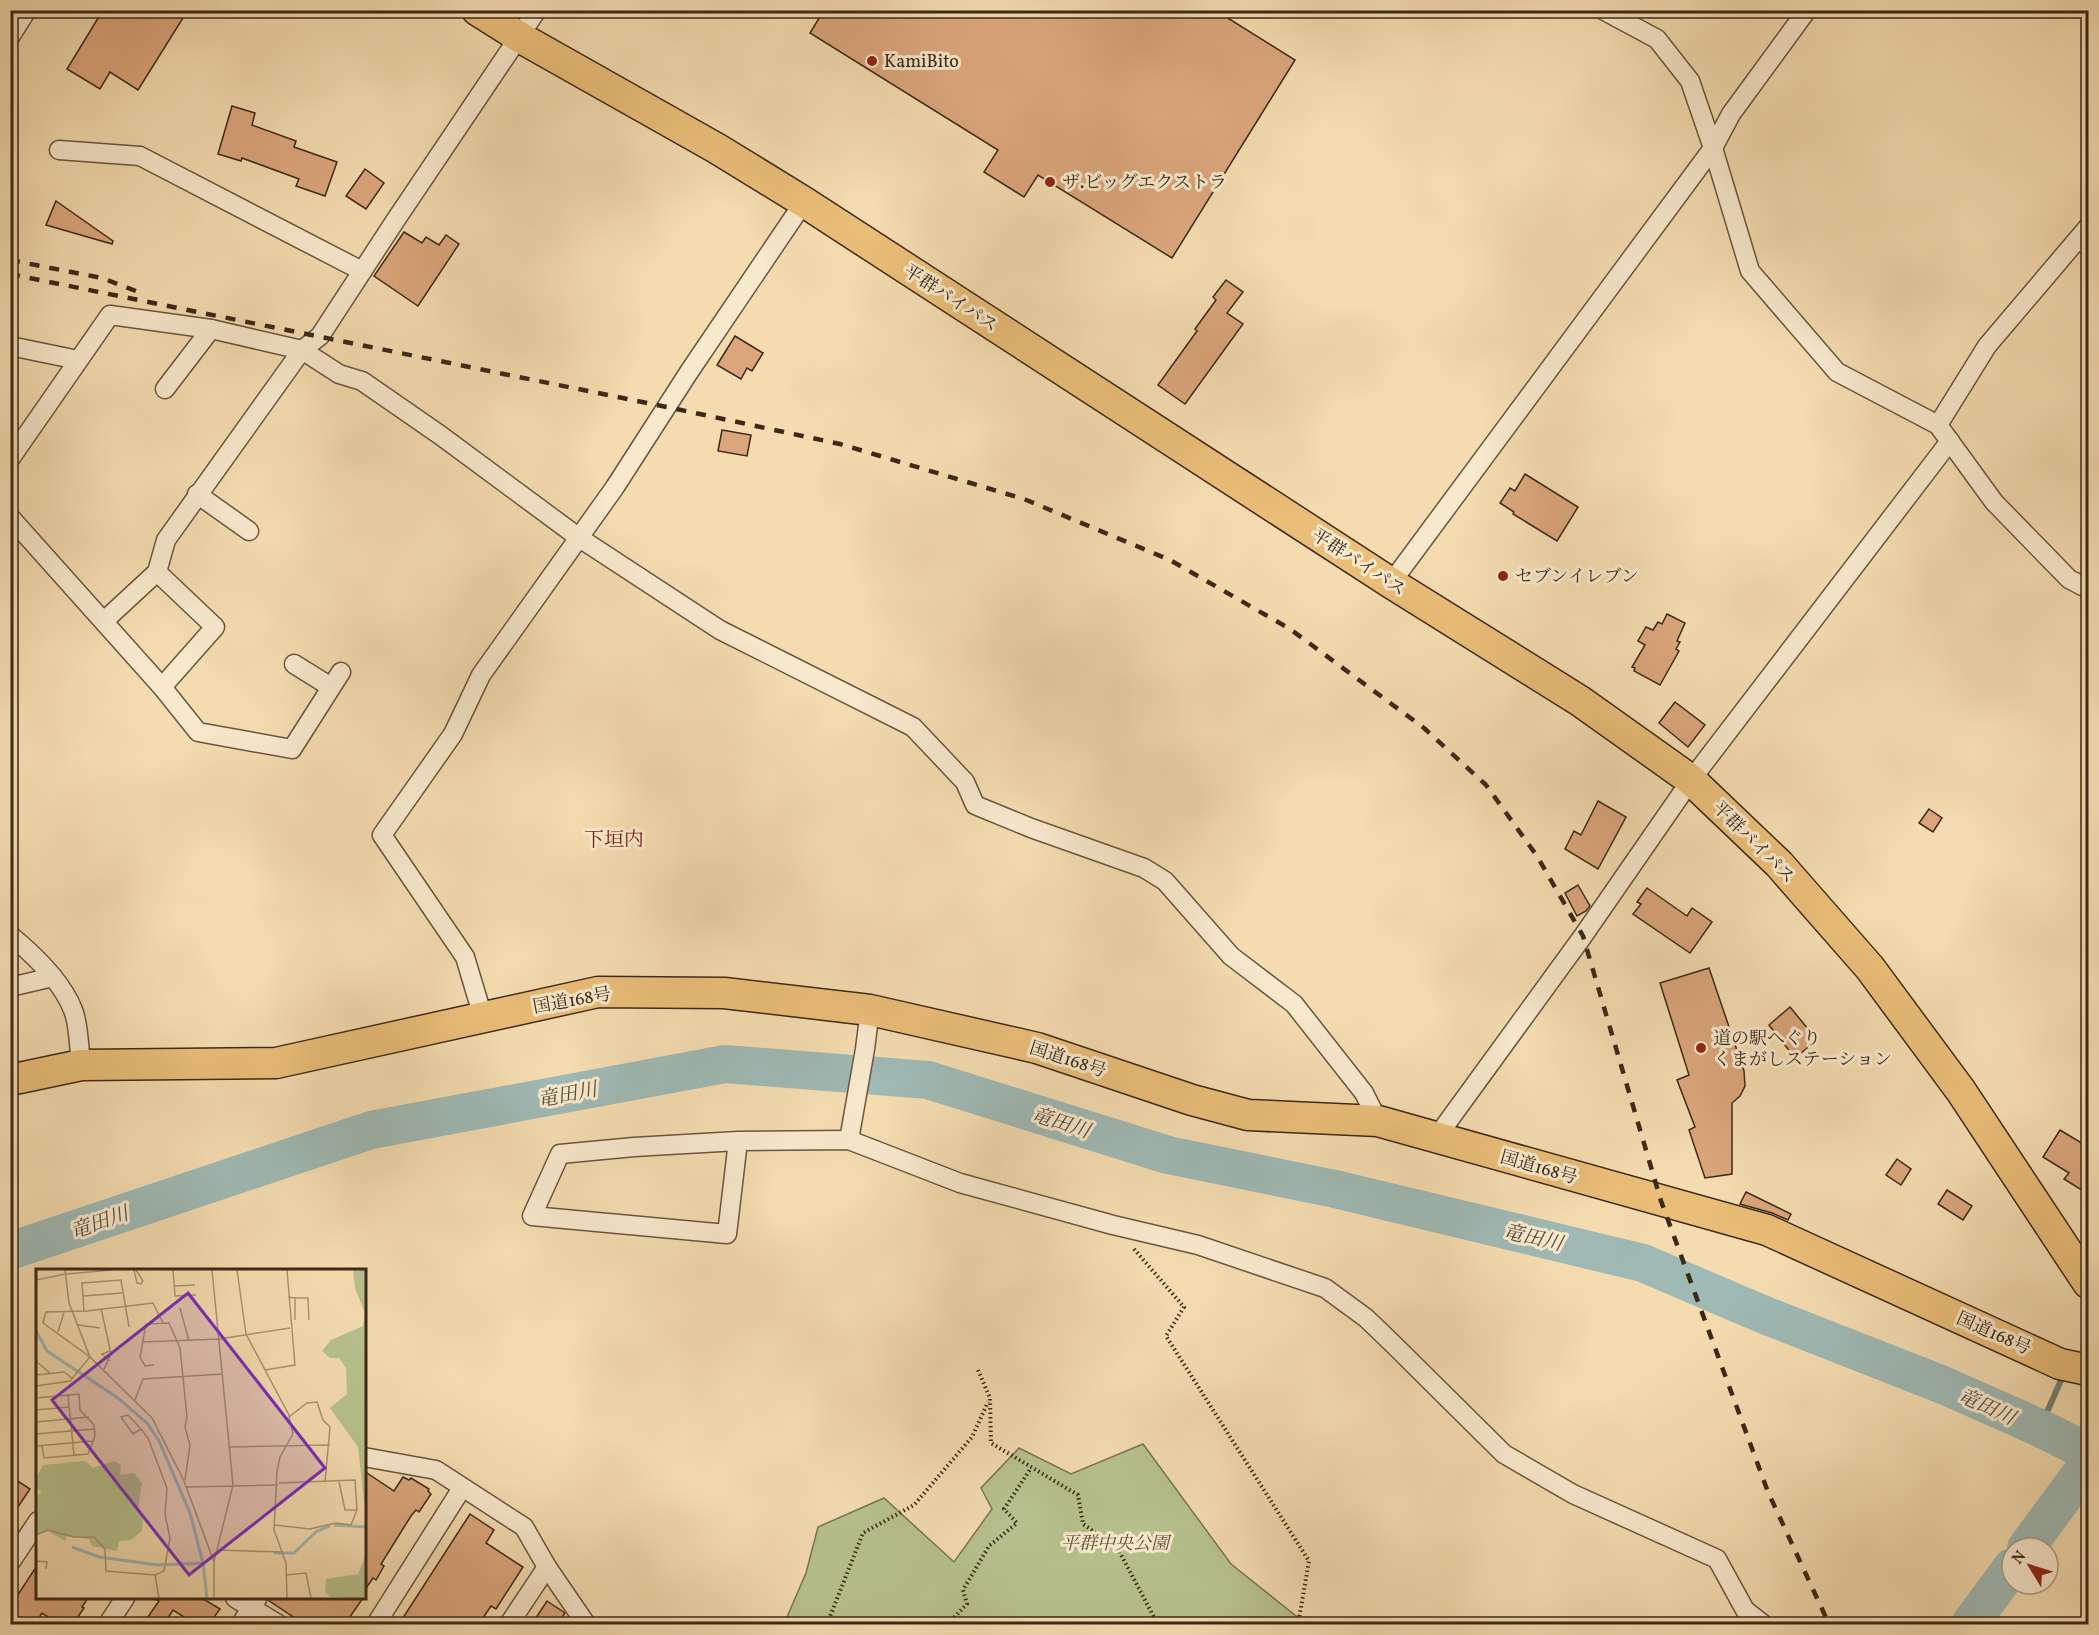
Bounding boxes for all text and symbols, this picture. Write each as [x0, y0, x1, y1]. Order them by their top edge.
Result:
place label: KamiBito [884, 50, 959, 75]
marker: KamiBito [865, 54, 879, 68]
place label: ザ.ビッグエクストラ [1062, 171, 1227, 196]
marker: ザ.ビッグエクストラ [1043, 175, 1057, 189]
street label: 平群バイパス [898, 259, 1002, 339]
street label: 平群バイパス [1306, 523, 1410, 603]
place label: セブンイレブン [1515, 565, 1639, 590]
marker: セブンイレブン [1496, 569, 1510, 583]
street label: 平群バイパス [1706, 796, 1800, 890]
district label: 下垣内 [584, 827, 644, 855]
street label: 国道168号 [531, 982, 613, 1021]
place label: 道の駅へぐり くまがしステーション [1713, 1027, 1892, 1073]
street label: 国道168号 [1026, 1036, 1109, 1085]
marker: 道の駅へぐり くまがしステーション [1694, 1041, 1708, 1055]
water label: 竜田川 [535, 1076, 601, 1115]
water label: 竜田川 [1028, 1101, 1095, 1147]
street label: 国道168号 [1497, 1146, 1580, 1191]
water label: 竜田川 [67, 1200, 134, 1247]
water label: 竜田川 [1500, 1219, 1567, 1260]
inset map [36, 1269, 366, 1599]
street label: 国道168号 [1952, 1307, 2035, 1362]
water label: 竜田川 [1953, 1382, 2021, 1434]
park label: 平群中央公園 [1061, 1532, 1172, 1557]
north arrow [2000, 1536, 2060, 1596]
text: N [2008, 1546, 2032, 1569]

